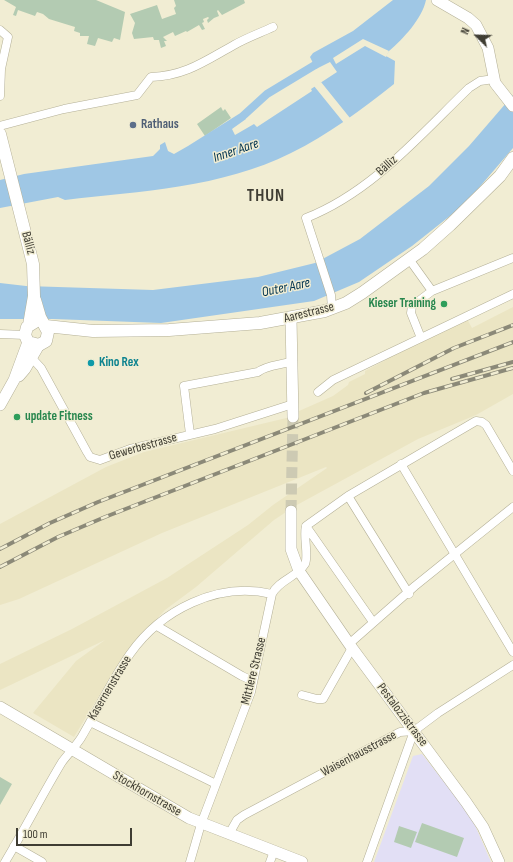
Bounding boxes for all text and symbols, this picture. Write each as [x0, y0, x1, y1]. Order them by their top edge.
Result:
north arrow [457, 16, 497, 56]
text: N [458, 26, 473, 36]
place label: Rathaus [141, 117, 179, 133]
marker: Rathaus [128, 120, 138, 130]
water label: Inner Aare [211, 135, 261, 167]
street label: Bälliz [373, 153, 401, 179]
district label: THUN [247, 187, 285, 207]
street label: Bälliz [17, 230, 39, 256]
water label: Outer Aare [260, 275, 312, 301]
place label: Kieser Training [368, 296, 436, 312]
street label: Aarestrasse [282, 299, 336, 327]
marker: Kieser Training [439, 299, 449, 309]
place label: Kino Rex [99, 355, 139, 371]
marker: Kino Rex [86, 358, 96, 368]
place label: update Fitness [25, 409, 93, 425]
marker: update Fitness [12, 412, 22, 422]
street label: Gewerbestrasse [107, 430, 179, 464]
street label: Mittlere Strasse [238, 636, 270, 706]
street label: Kasernenstrasse [85, 653, 135, 723]
street label: Pestalozzistrasse [373, 680, 431, 750]
street label: Waisenhausstrasse [319, 728, 399, 780]
street label: Stockhornstrasse [110, 768, 184, 820]
scale bar [18, 820, 134, 846]
text: 100 m [23, 827, 48, 842]

